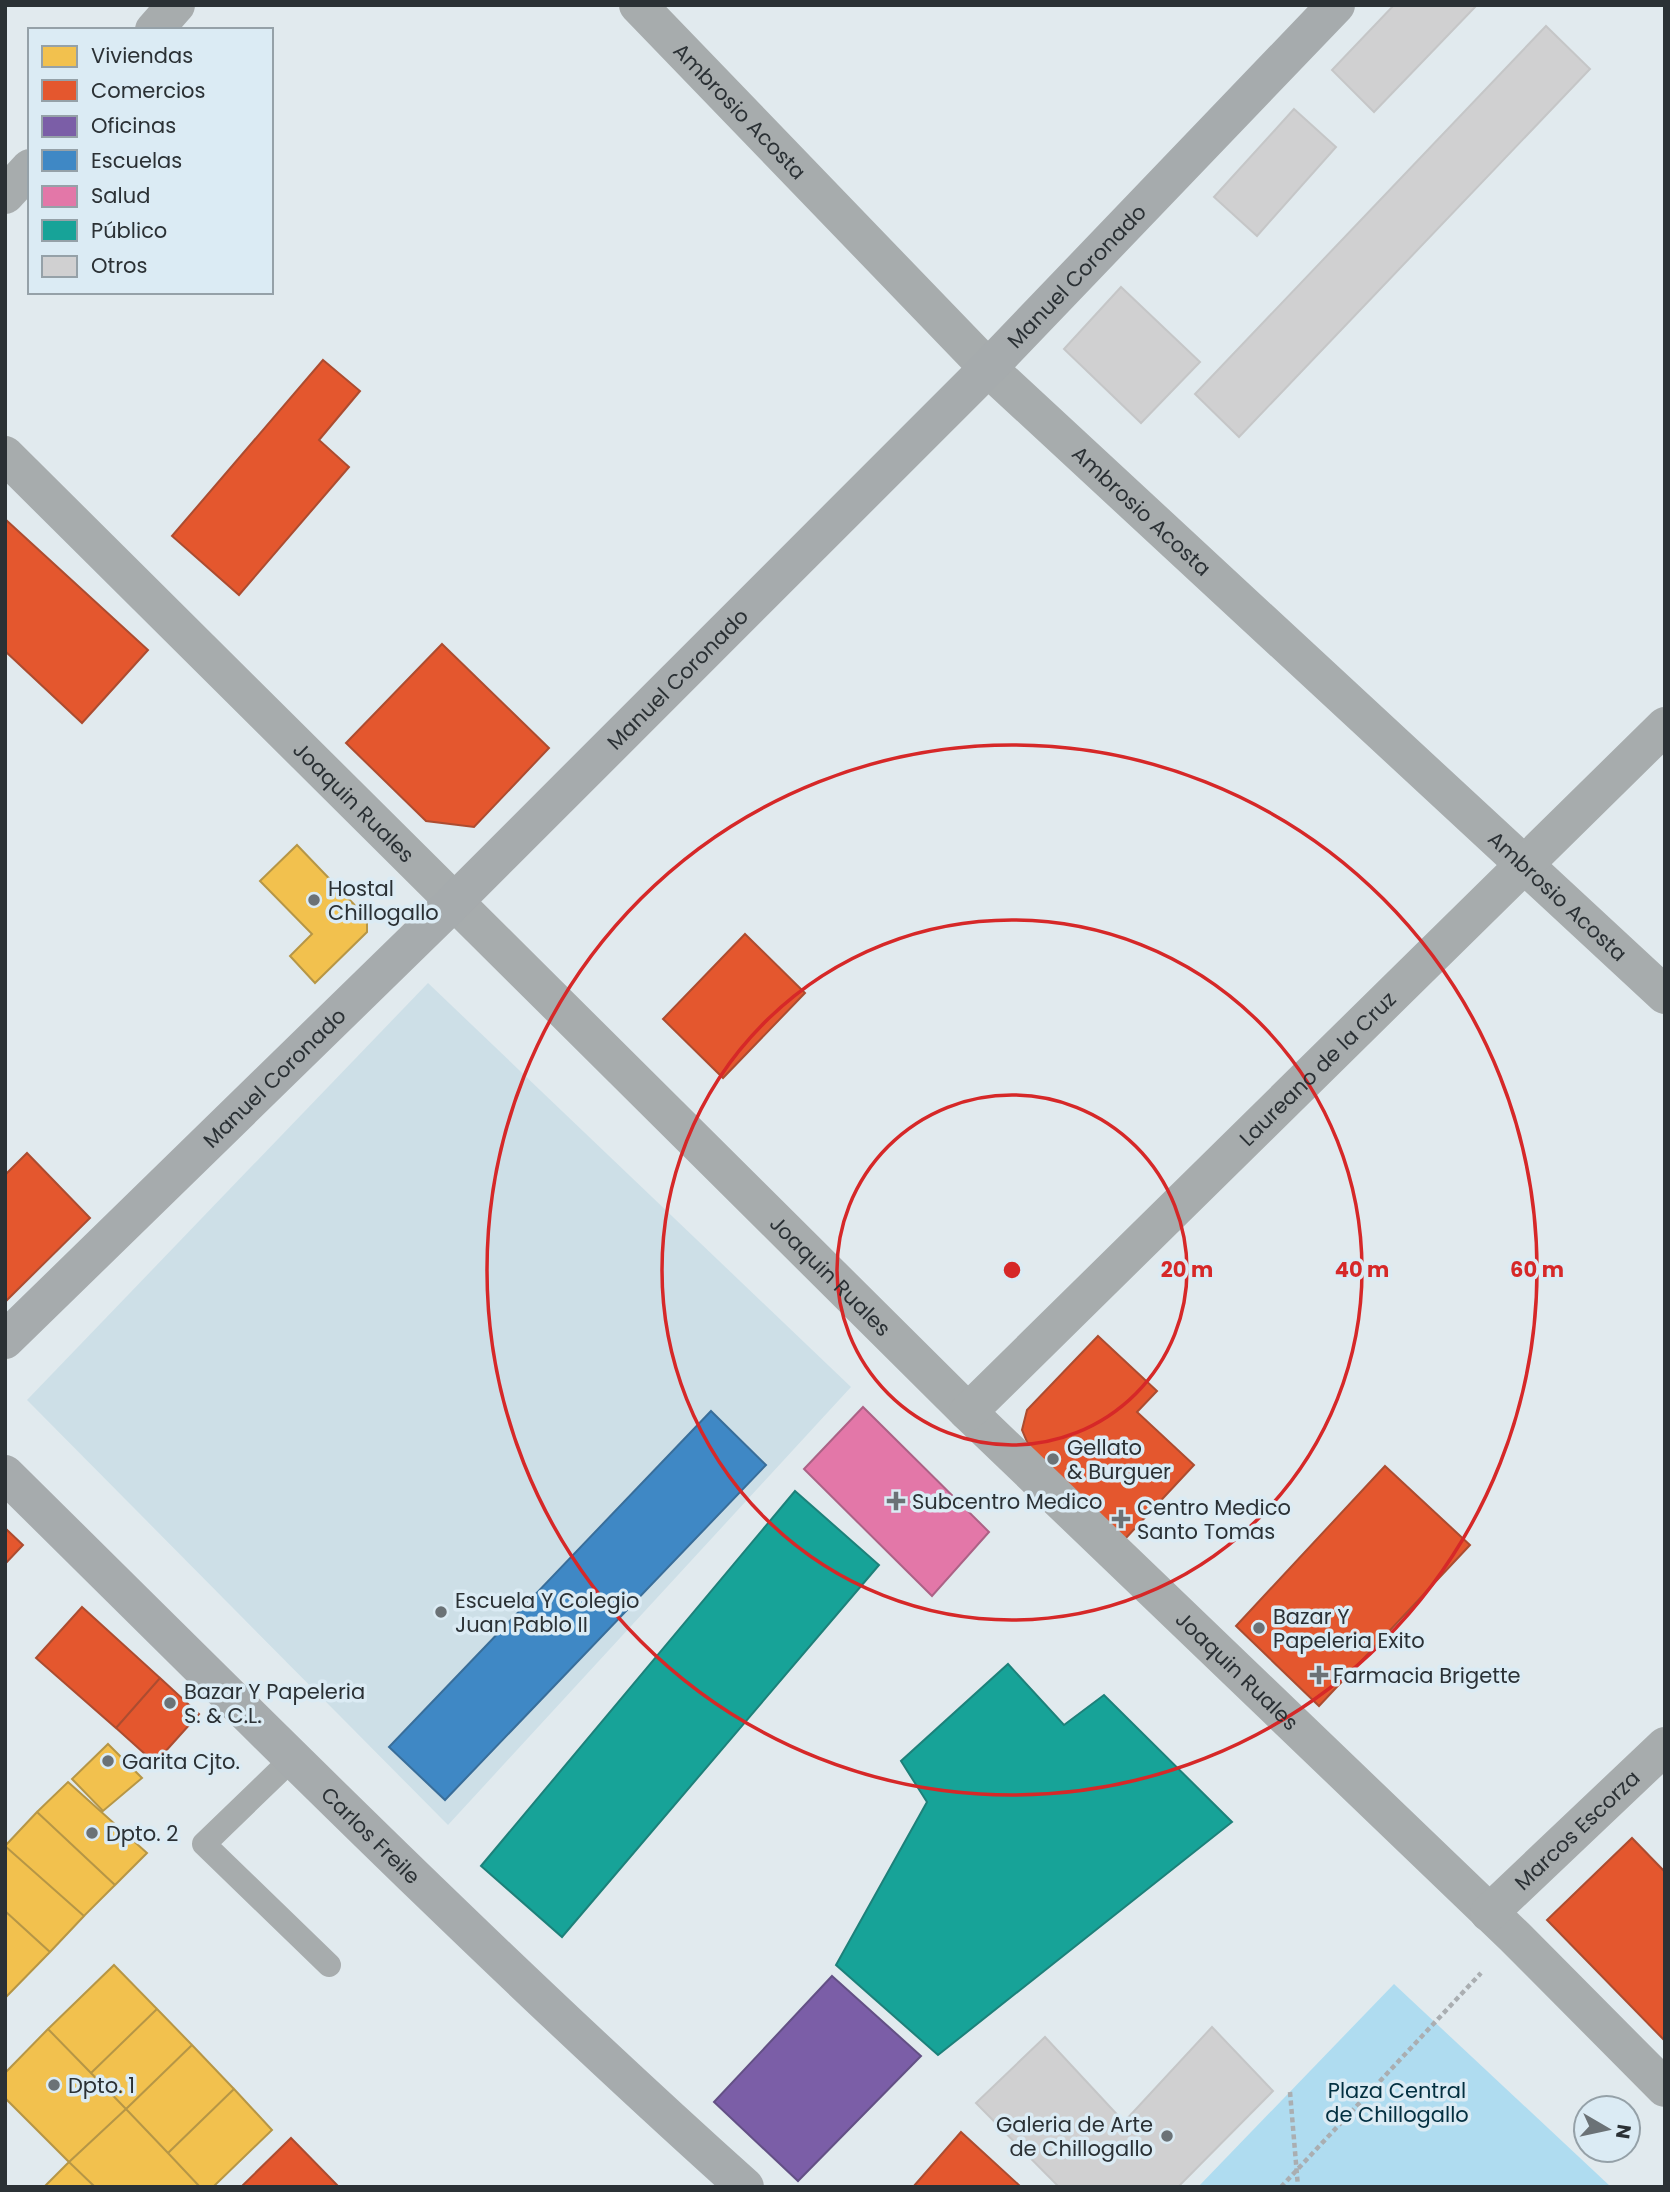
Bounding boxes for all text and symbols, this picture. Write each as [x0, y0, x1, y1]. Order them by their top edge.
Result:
legend [28, 28, 273, 294]
street label: Ambrosio Acosta [667, 36, 813, 186]
text: Viviendas [91, 41, 193, 70]
text: Comercios [91, 76, 205, 105]
text: Oficinas [91, 111, 176, 140]
text: Escuelas [91, 146, 182, 175]
text: Salud [91, 181, 150, 210]
street label: Manuel Coronado [1000, 198, 1152, 354]
text: Público [91, 216, 167, 245]
text: Otros [91, 251, 147, 280]
street label: Ambrosio Acosta [1066, 439, 1218, 582]
street label: Manuel Coronado [600, 602, 754, 756]
street label: Joaquin Ruales [287, 735, 421, 869]
street label: Ambrosio Acosta [1482, 824, 1634, 967]
place label: Hostal Chillogallo [328, 874, 439, 927]
marker: Hostal Chillogallo [306, 892, 322, 908]
street label: Laureano de la Cruz [1232, 985, 1402, 1152]
street label: Manuel Coronado [196, 1001, 352, 1154]
street label: Joaquin Ruales [764, 1209, 898, 1342]
text: 20 m [1161, 1255, 1213, 1284]
text: 40 m [1335, 1255, 1389, 1284]
text: 60 m [1510, 1255, 1564, 1284]
centre of rings [1000, 1258, 1024, 1282]
place label: Gellato & Burguer [1067, 1433, 1171, 1486]
marker: Gellato & Burguer [1045, 1451, 1061, 1467]
place label: Subcentro Medico [912, 1487, 1102, 1516]
marker: Subcentro Medico [886, 1491, 906, 1511]
place label: Centro Medico Santo Tomas [1137, 1493, 1291, 1546]
marker: Centro Medico Santo Tomas [1111, 1509, 1131, 1529]
place label: Escuela Y Colegio Juan Pablo II [455, 1586, 639, 1639]
place label: Bazar Y Papeleria Exito [1273, 1602, 1425, 1655]
marker: Escuela Y Colegio Juan Pablo II [433, 1604, 449, 1620]
street label: Joaquin Ruales [1169, 1605, 1305, 1736]
marker: Bazar Y Papeleria Exito [1251, 1620, 1267, 1636]
place label: Farmacia Brigette [1333, 1661, 1521, 1690]
marker: Farmacia Brigette [1311, 1667, 1327, 1683]
place label: Bazar Y Papeleria S. & C.L. [184, 1677, 365, 1730]
marker: Bazar Y Papeleria S. & C.L. [162, 1695, 178, 1711]
place label: Garita Cjto. [122, 1747, 240, 1776]
marker: Garita Cjto. [100, 1753, 116, 1769]
street label: Marcos Escorza [1508, 1763, 1646, 1896]
street label: Carlos Freile [315, 1780, 427, 1890]
place label: Dpto. 2 [106, 1819, 178, 1848]
marker: Dpto. 2 [84, 1825, 100, 1841]
place label: Dpto. 1 [68, 2071, 135, 2100]
park label: Plaza Central de Chillogallo [1325, 2076, 1469, 2129]
marker: Dpto. 1 [46, 2077, 62, 2093]
north arrow [1572, 2094, 1642, 2164]
place label: Galeria de Arte de Chillogallo [996, 2110, 1153, 2163]
text: N [1609, 2122, 1638, 2141]
marker: Galeria de Arte de Chillogallo [1159, 2128, 1175, 2144]

